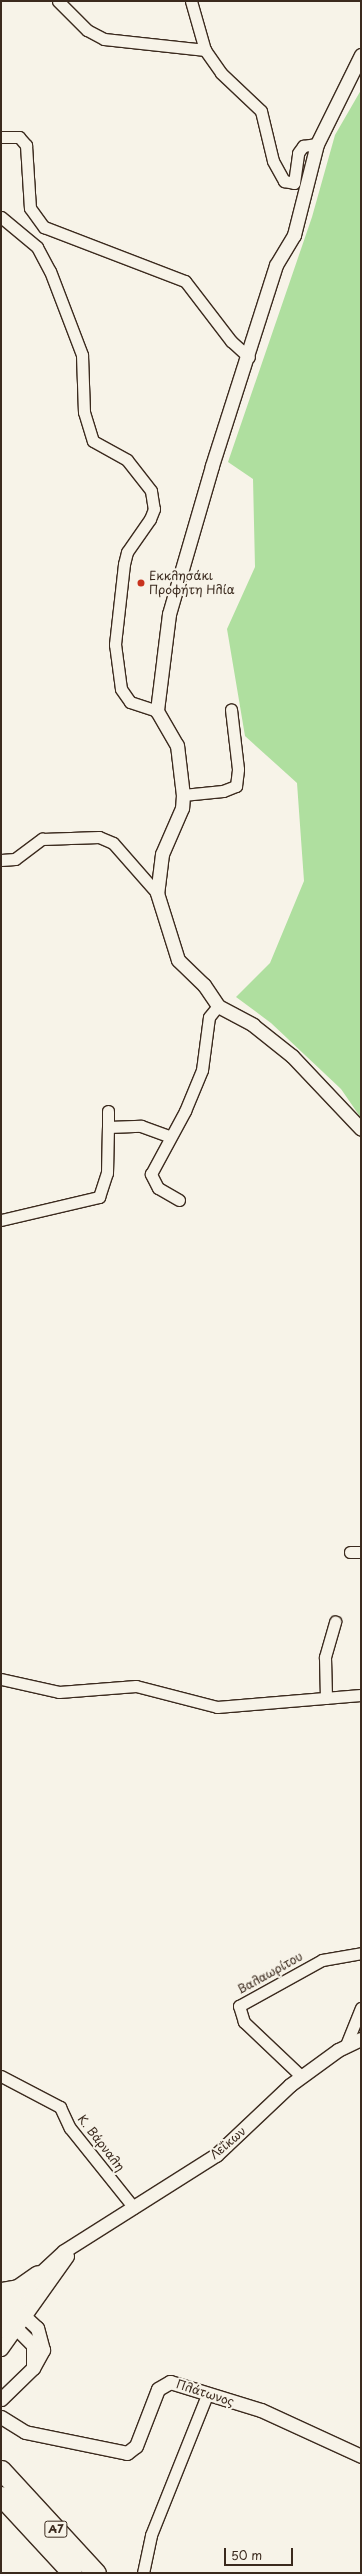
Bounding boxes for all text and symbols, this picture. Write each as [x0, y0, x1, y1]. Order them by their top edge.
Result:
place label: Εκκλησάκι Προφήτη Ηλία [149, 569, 235, 597]
marker: Εκκλησάκι Προφήτη Ηλία [136, 578, 146, 588]
street label: Βαλαωρίτου [235, 1949, 305, 1997]
street label: Κ. Βάρναλη [74, 2112, 128, 2174]
street label: Λεΐκων [207, 2124, 249, 2162]
street label: Πλάτωνος [174, 2377, 236, 2409]
road number: Α7 [44, 2520, 68, 2538]
scale bar [226, 2540, 295, 2566]
text: 50 m [231, 2546, 262, 2564]

